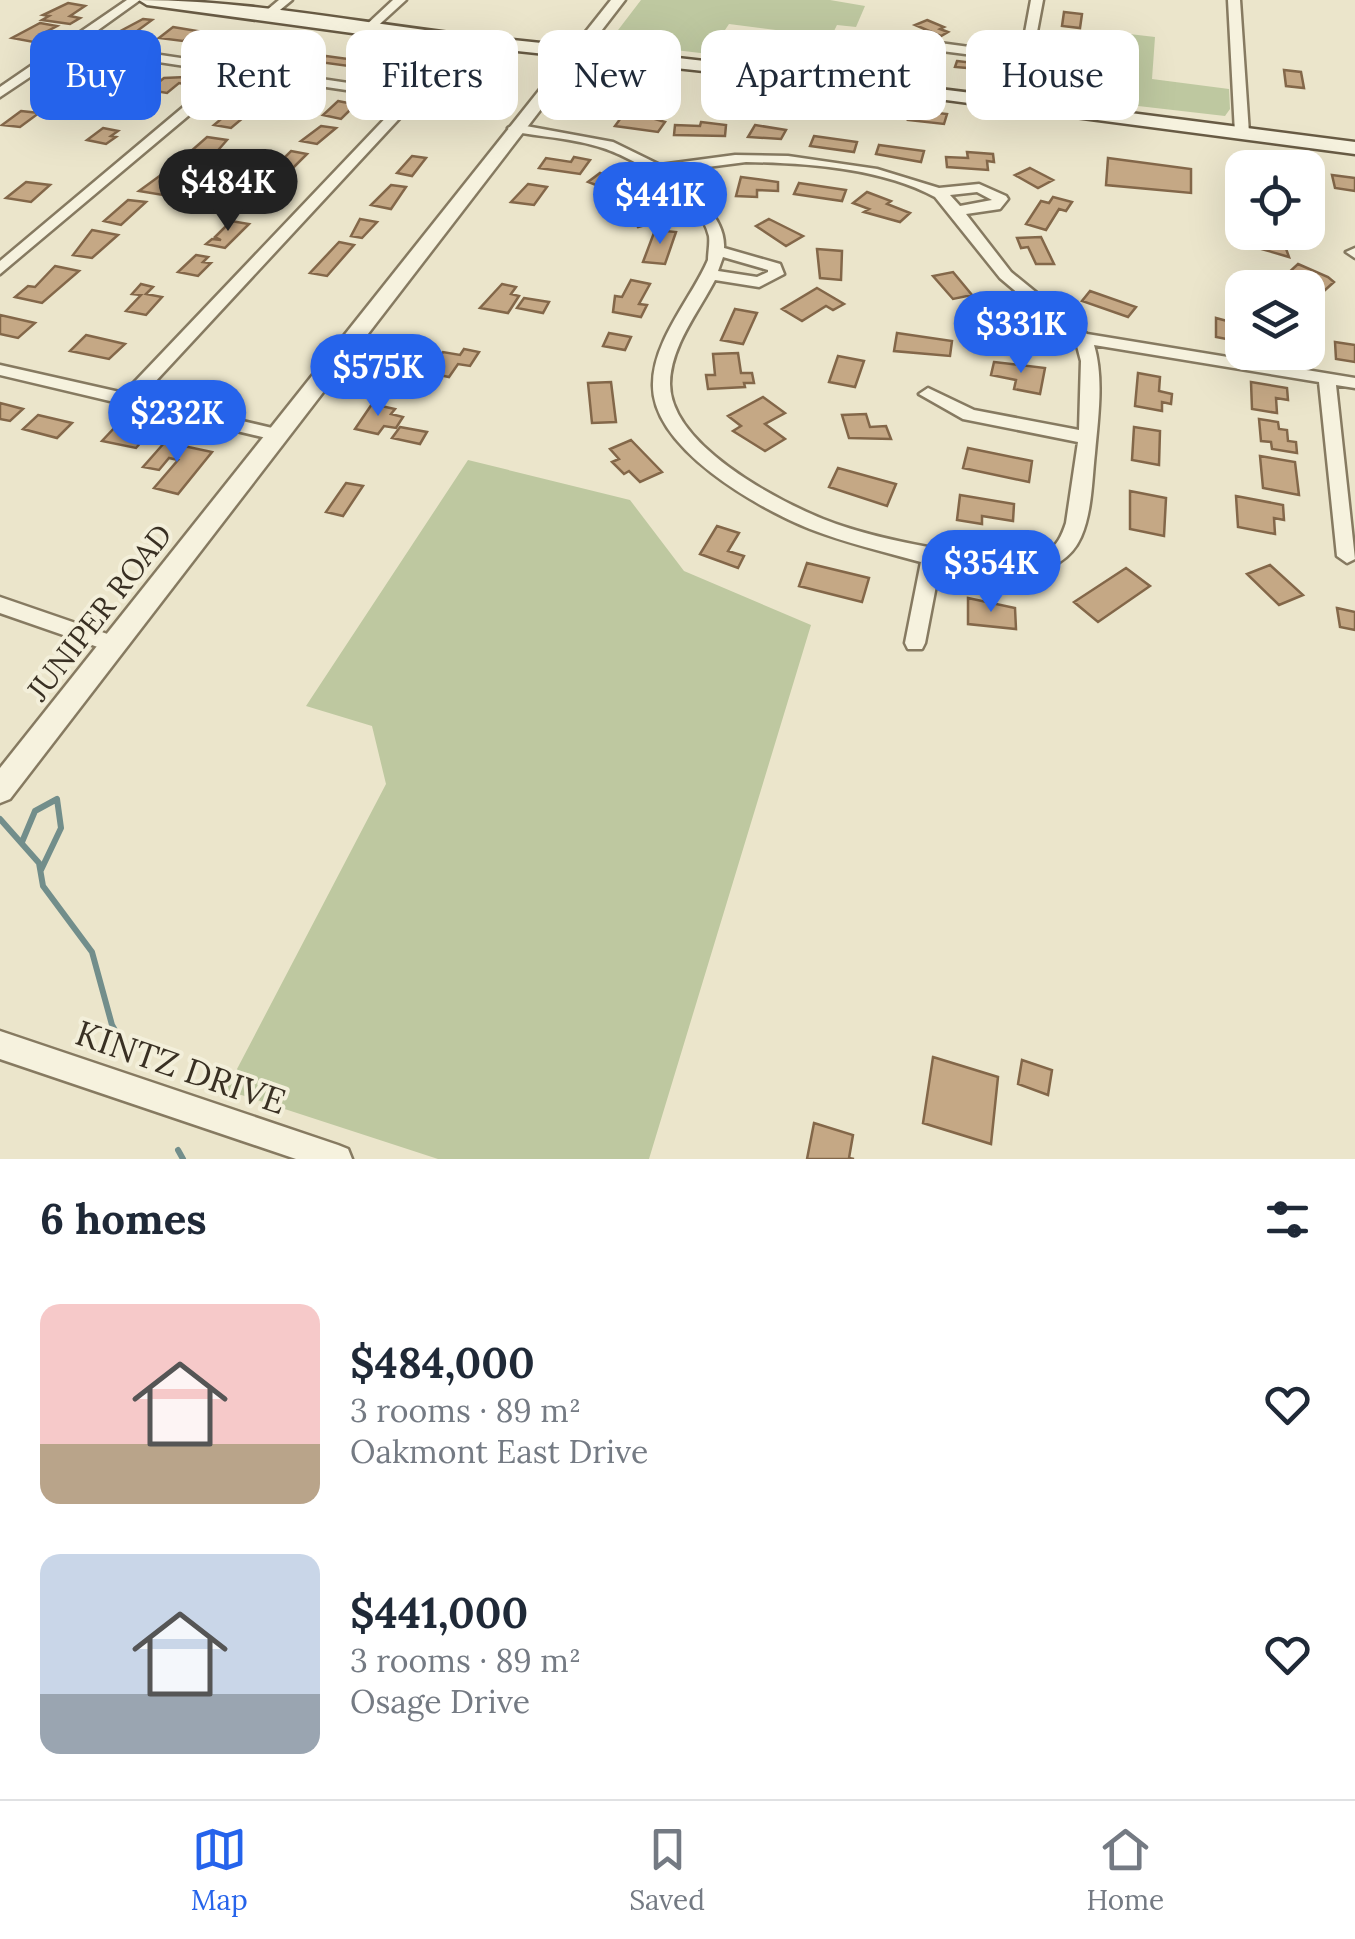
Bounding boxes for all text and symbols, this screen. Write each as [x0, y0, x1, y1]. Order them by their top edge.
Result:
chip: Buy [30, 30, 161, 120]
chip: Rent [181, 30, 326, 120]
chip: Filters [346, 30, 518, 120]
chip: New [538, 30, 681, 120]
chip: Apartment [701, 30, 946, 120]
chip: House [966, 30, 1139, 120]
pin: $484K [158, 149, 298, 234]
map controls [1225, 150, 1325, 370]
button: locate [1225, 150, 1325, 250]
text: $484K [181, 161, 275, 202]
pin: $441K [590, 162, 730, 247]
text: $441K [615, 174, 705, 215]
button: layers [1225, 270, 1325, 370]
pin: $331K [951, 291, 1091, 376]
text: $331K [976, 303, 1066, 344]
pin: $575K [308, 334, 448, 419]
text: $575K [332, 346, 424, 387]
pin: $232K [107, 380, 247, 465]
text: $232K [130, 392, 224, 433]
street label: JUNIPER ROAD [18, 516, 180, 709]
pin: $354K [921, 530, 1061, 615]
text: $354K [944, 542, 1038, 583]
street label: KINTZ DRIVE [70, 1010, 292, 1124]
text: 6 homes [40, 1192, 207, 1246]
icon: filters [1260, 1192, 1315, 1247]
text: $484,000 [350, 1336, 535, 1390]
icon: home [120, 1344, 240, 1464]
icon: heart [1260, 1377, 1315, 1432]
text: 3 rooms · 89 m² [350, 1390, 581, 1431]
text: Oakmont East Drive [350, 1431, 648, 1472]
text: $441,000 [350, 1586, 528, 1640]
icon: home [120, 1594, 240, 1714]
icon: heart [1260, 1627, 1315, 1682]
text: 3 rooms · 89 m² [350, 1640, 581, 1681]
text: Osage Drive [350, 1681, 530, 1722]
tab: Map [191, 1822, 248, 1918]
tab: Saved [629, 1822, 705, 1918]
tab: Home [1086, 1822, 1164, 1918]

